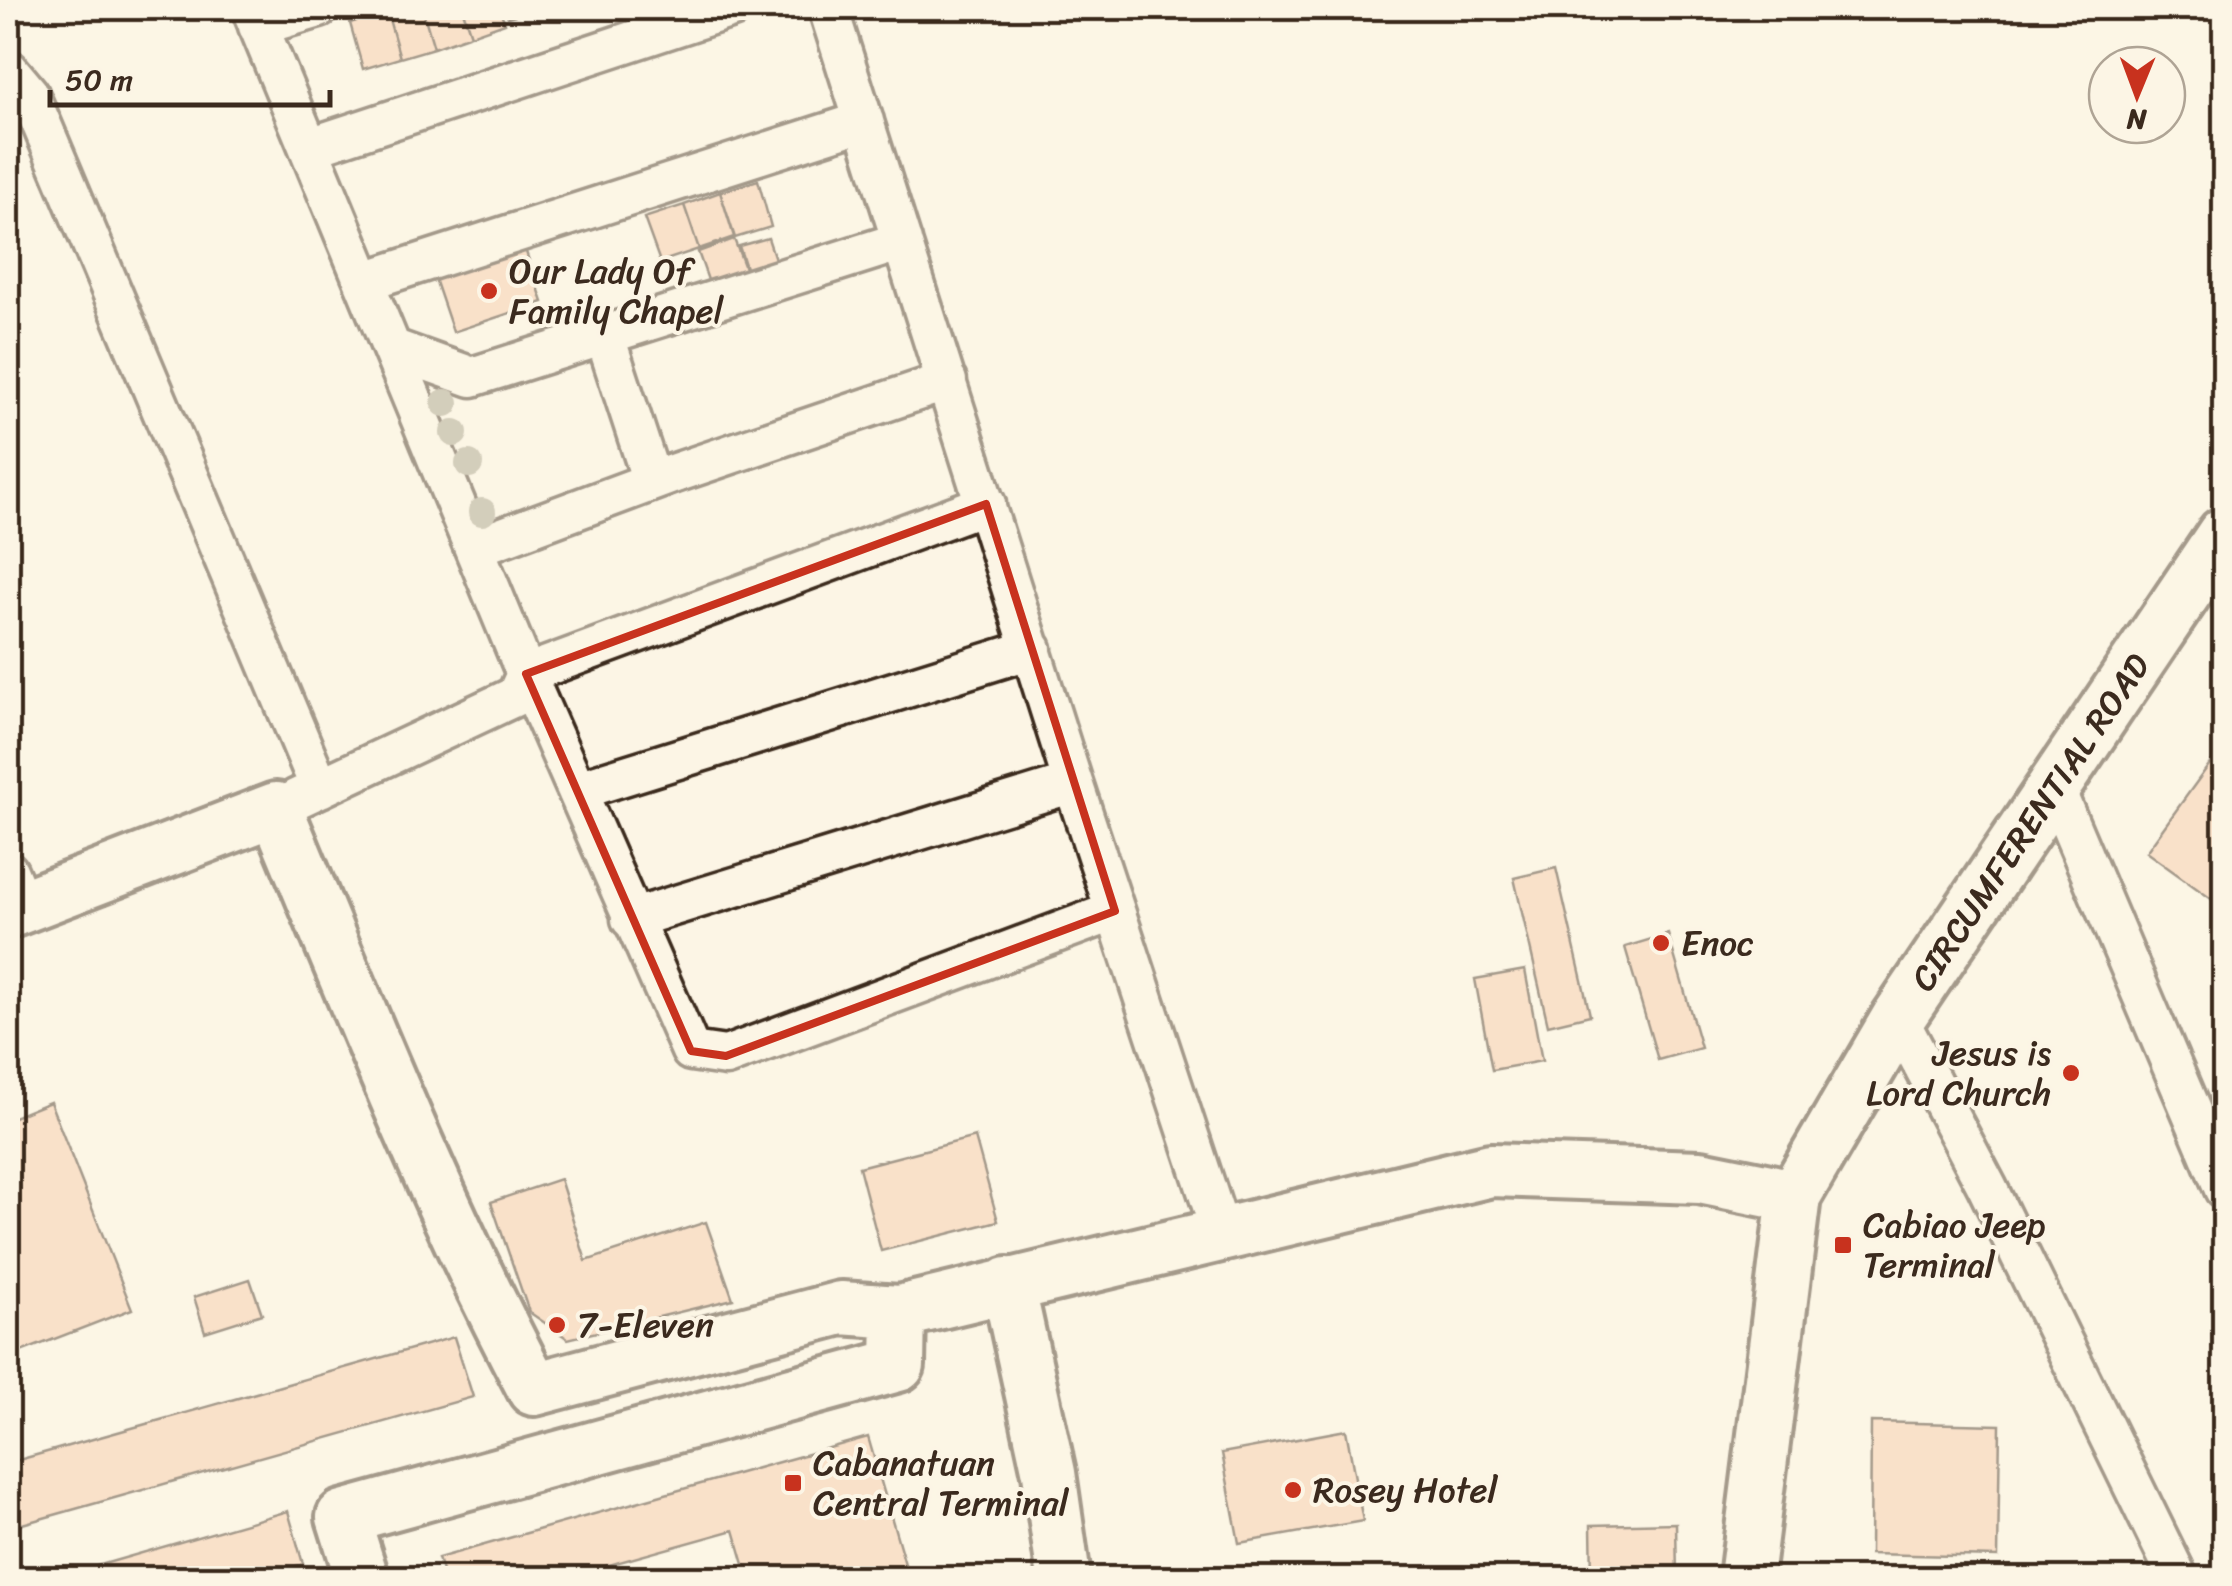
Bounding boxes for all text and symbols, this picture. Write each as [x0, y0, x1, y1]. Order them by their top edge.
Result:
scale bar [50, 45, 330, 107]
north arrow [2087, 45, 2187, 145]
text: 50 m [65, 53, 133, 107]
text: N [2126, 95, 2148, 144]
place label: Our Lady Of Family Chapel [509, 240, 724, 342]
marker: Our Lady Of Family Chapel [478, 280, 500, 302]
street label: CIRCUMFERENTIAL ROAD [1893, 640, 2167, 1004]
place label: Enoc [1681, 912, 1755, 974]
marker: Enoc [1650, 932, 1672, 954]
place label: Jesus is Lord Church [1866, 1022, 2052, 1124]
marker: Jesus is Lord Church [2060, 1062, 2082, 1084]
place label: Cabiao Jeep Terminal [1863, 1194, 2046, 1296]
marker: Cabiao Jeep Terminal [1832, 1234, 1854, 1256]
place label: 7-Eleven [577, 1294, 714, 1356]
marker: 7-Eleven [546, 1314, 568, 1336]
place label: Cabanatuan Central Terminal [813, 1432, 1069, 1534]
place label: Rosey Hotel [1313, 1459, 1499, 1521]
marker: Cabanatuan Central Terminal [782, 1472, 804, 1494]
marker: Rosey Hotel [1282, 1479, 1304, 1501]

